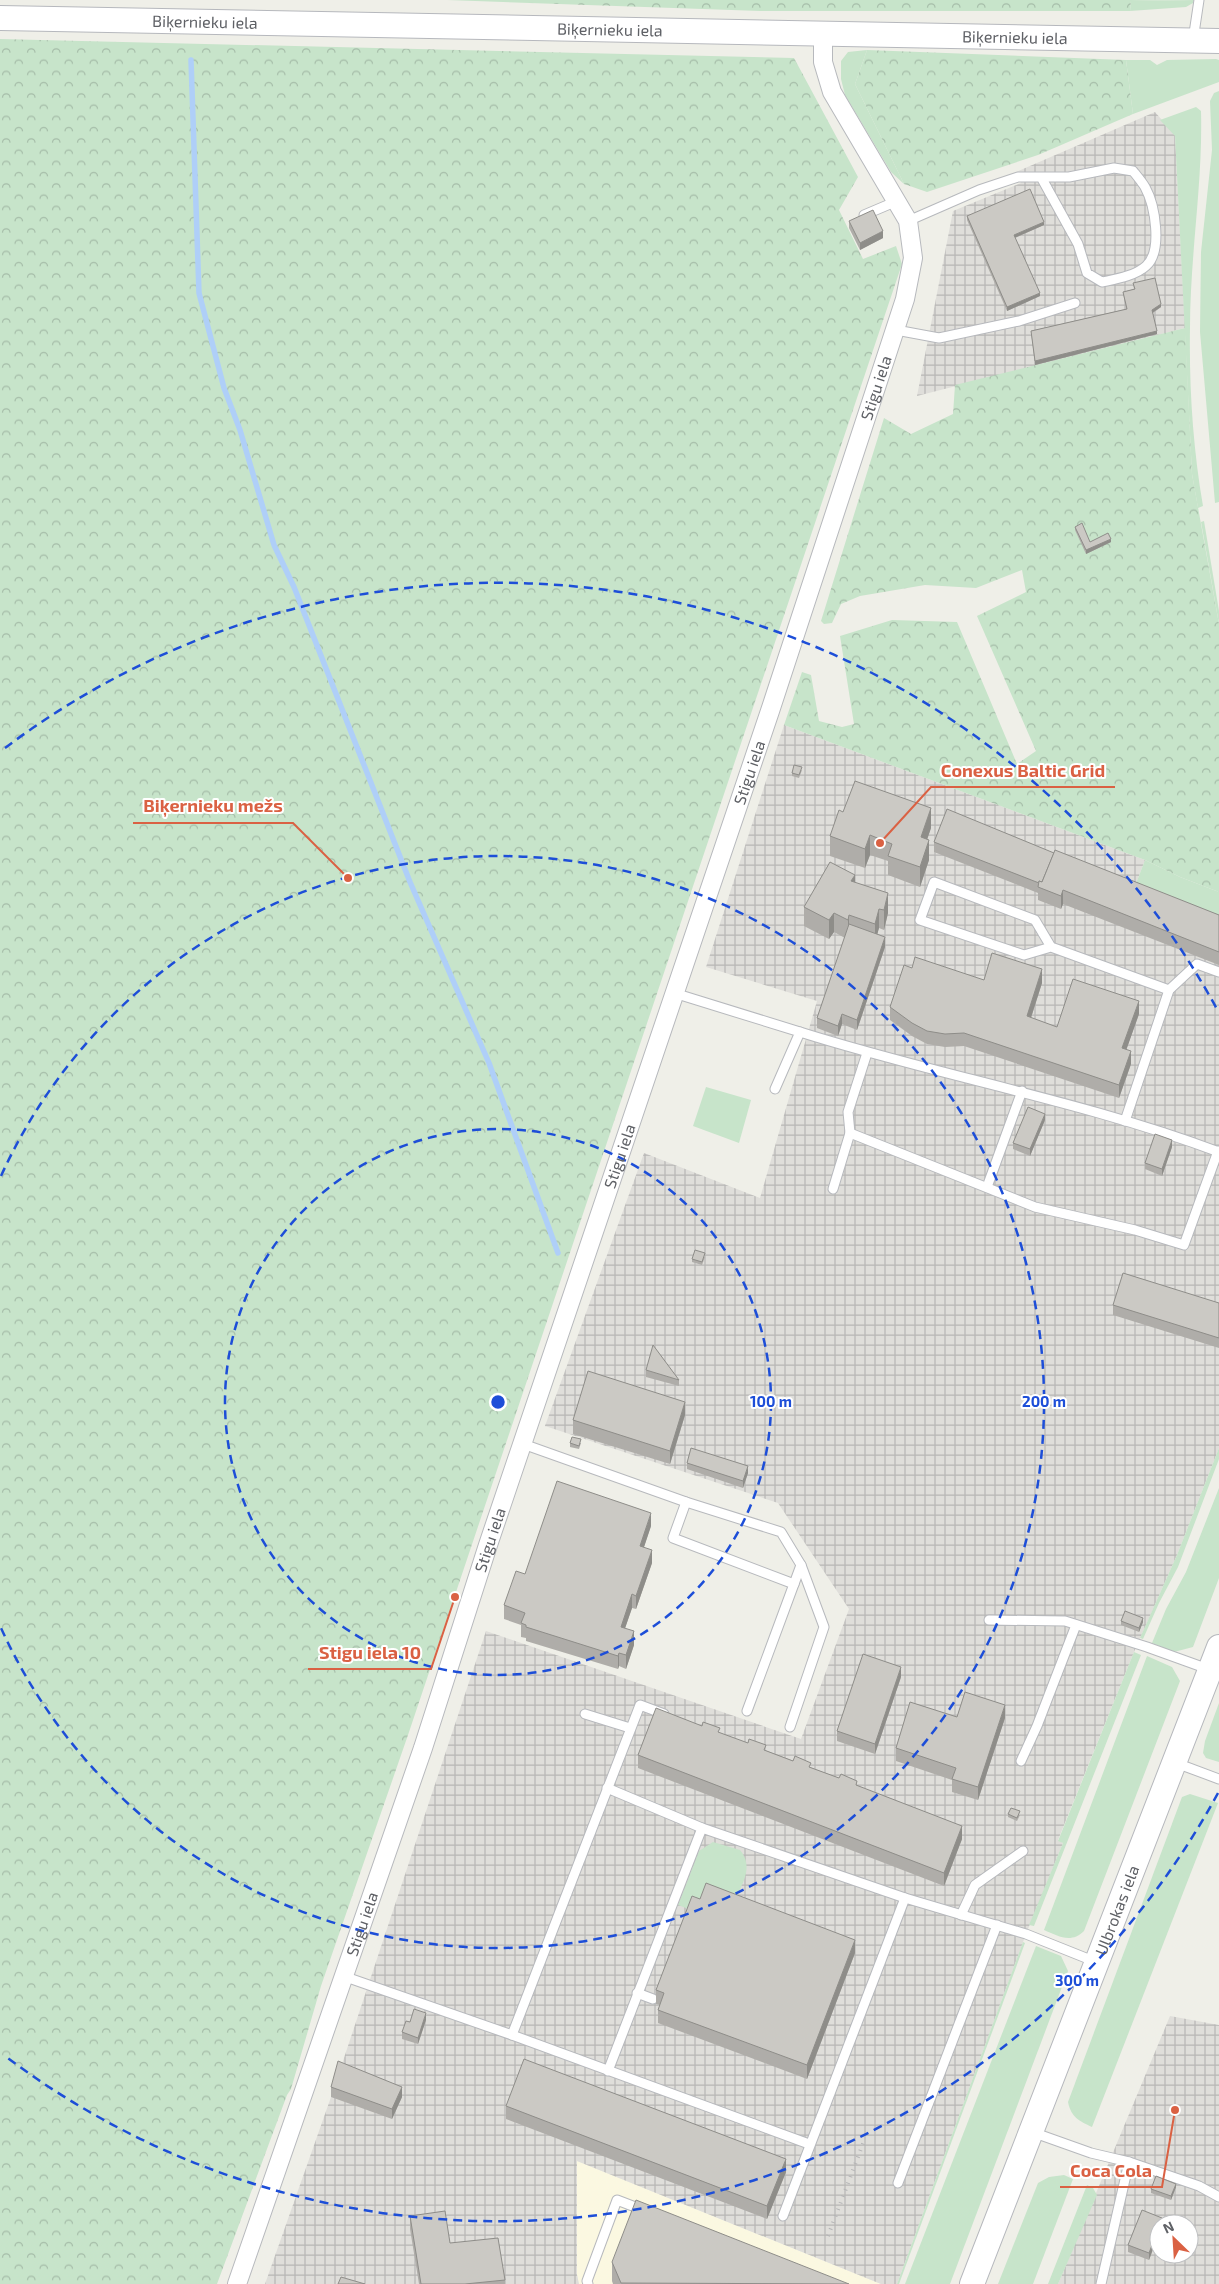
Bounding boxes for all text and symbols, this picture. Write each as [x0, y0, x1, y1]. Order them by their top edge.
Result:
street label: Biķernieku iela [152, 11, 258, 32]
street label: Biķernieku iela [557, 19, 663, 40]
street label: Biķernieku iela [962, 26, 1068, 48]
street label: Stigu iela [856, 353, 895, 422]
street label: Stigu iela [729, 738, 768, 807]
callout: Conexus Baltic Grid [931, 754, 1115, 787]
text: Conexus Baltic Grid [941, 759, 1105, 781]
callout: Biķernieku mežs [133, 790, 293, 823]
text: Biķernieku mežs [143, 794, 283, 818]
street label: Stigu iela [599, 1121, 639, 1191]
text: 100 m [750, 1392, 792, 1410]
text: 200 m [1022, 1392, 1066, 1410]
centre of rings [489, 1393, 507, 1411]
street label: Stigu iela [470, 1505, 509, 1574]
callout: Stigu iela 10 [308, 1636, 431, 1669]
text: Stigu iela 10 [319, 1641, 421, 1663]
street label: Ulbrokas iela [1091, 1862, 1142, 1958]
street label: Stigu iela [342, 1889, 381, 1959]
text: 300 m [1055, 1971, 1099, 1989]
callout: Coca Cola [1060, 2154, 1162, 2187]
text: Coca Cola [1070, 2159, 1152, 2181]
north arrow [1149, 2214, 1199, 2264]
text: N [1160, 2217, 1176, 2237]

